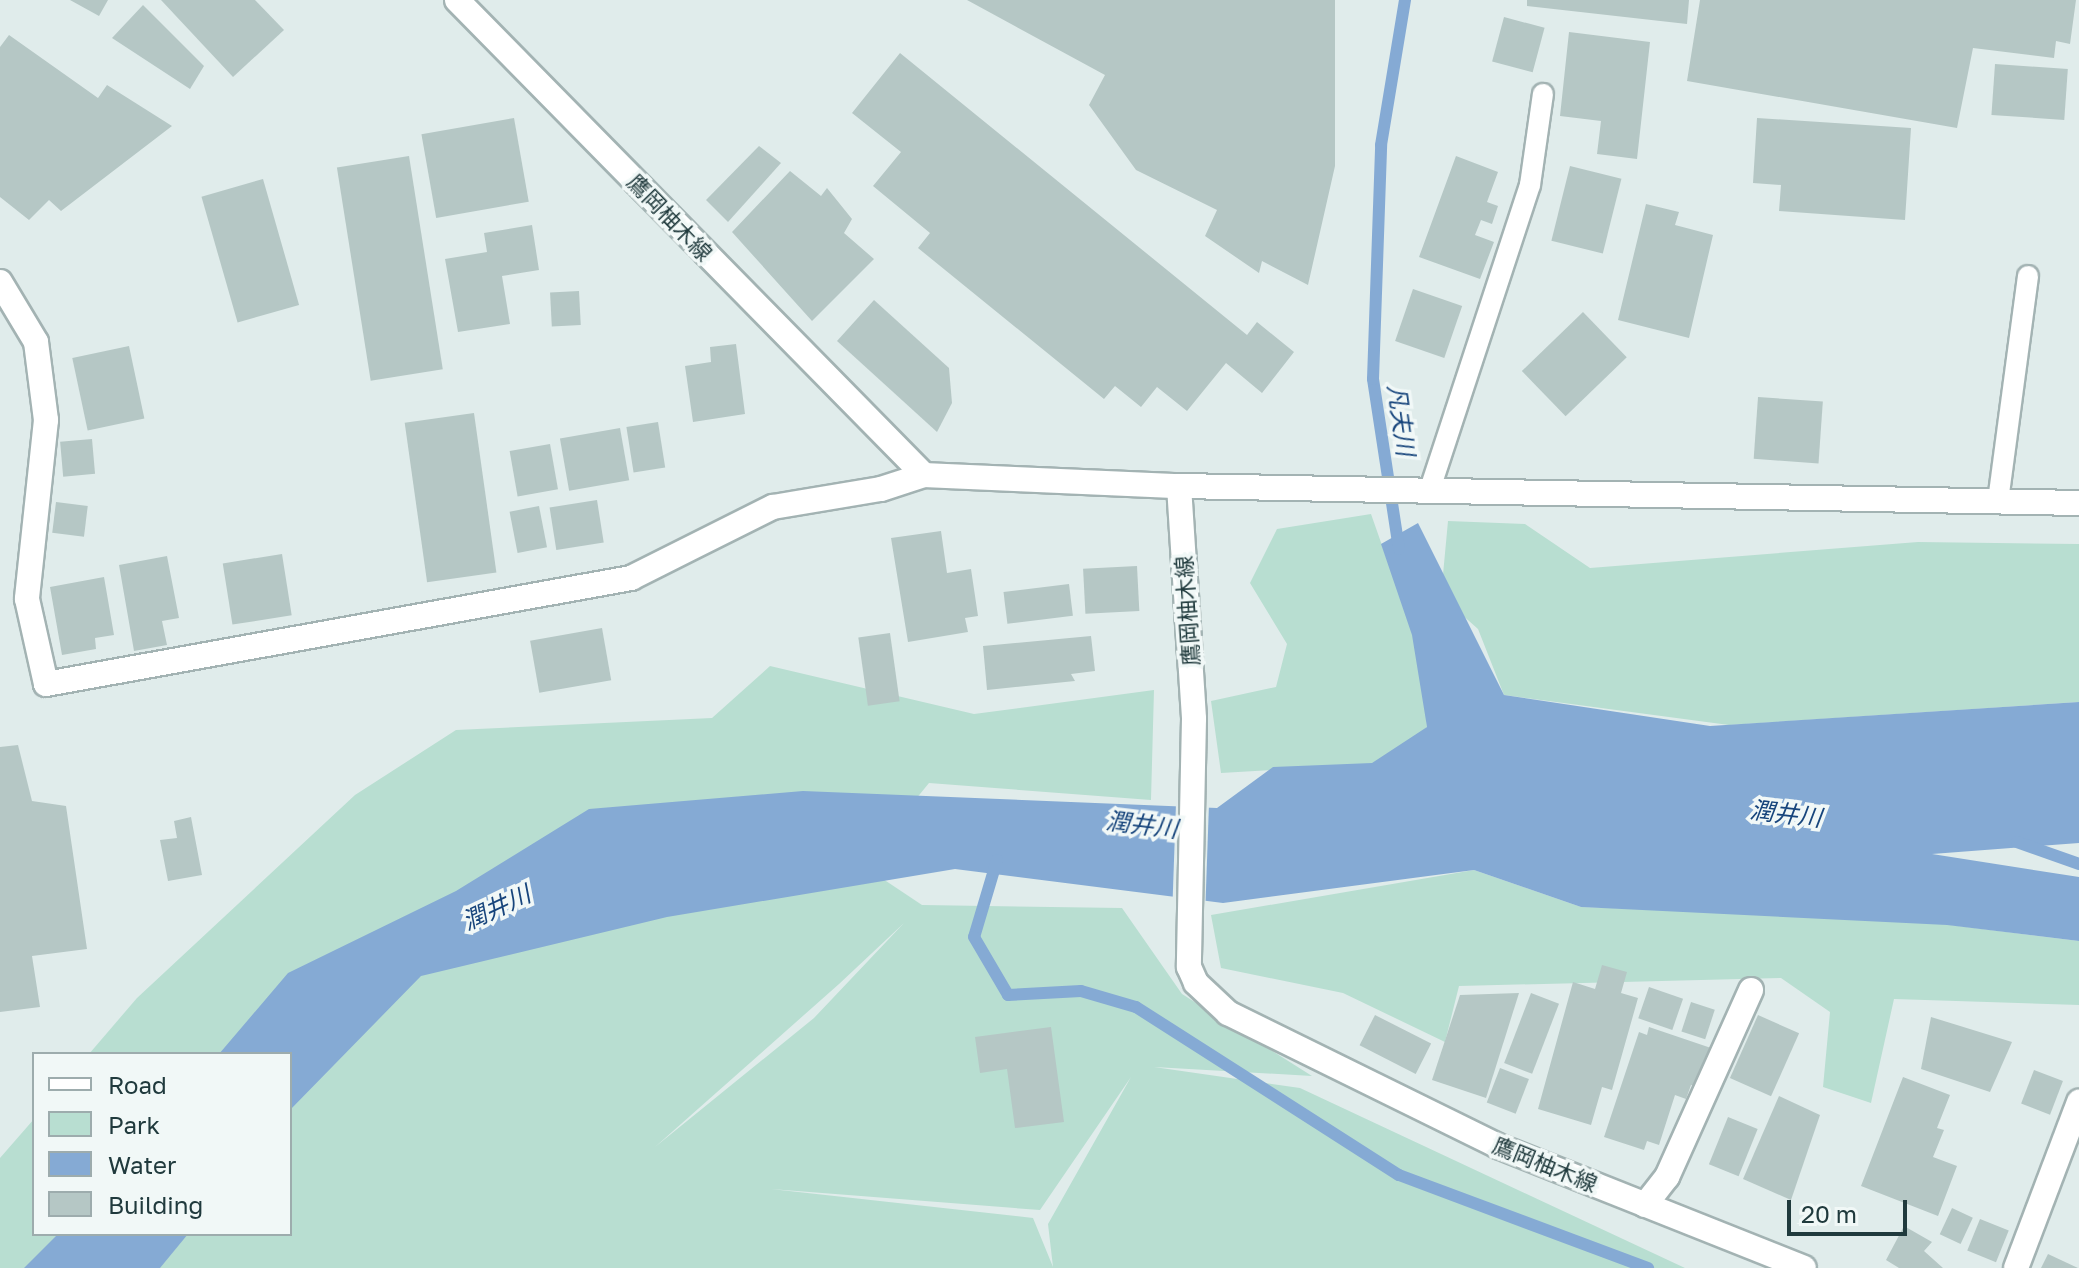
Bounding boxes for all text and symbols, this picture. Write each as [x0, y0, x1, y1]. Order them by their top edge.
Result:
street label: 鷹岡柚木線 [622, 168, 718, 266]
water label: 凡夫川 [1383, 382, 1421, 458]
street label: 鷹岡柚木線 [1170, 555, 1204, 667]
water label: 潤井川 [1749, 794, 1823, 832]
water label: 潤井川 [1105, 805, 1179, 843]
water label: 潤井川 [457, 879, 535, 935]
legend [32, 1052, 292, 1236]
text: Road [108, 1070, 167, 1099]
text: Park [108, 1110, 160, 1139]
street label: 鷹岡柚木線 [1489, 1131, 1601, 1197]
text: Water [108, 1150, 176, 1179]
scale bar [1791, 1184, 1911, 1234]
text: Building [108, 1190, 203, 1219]
text: 20 m [1801, 1199, 1857, 1228]

